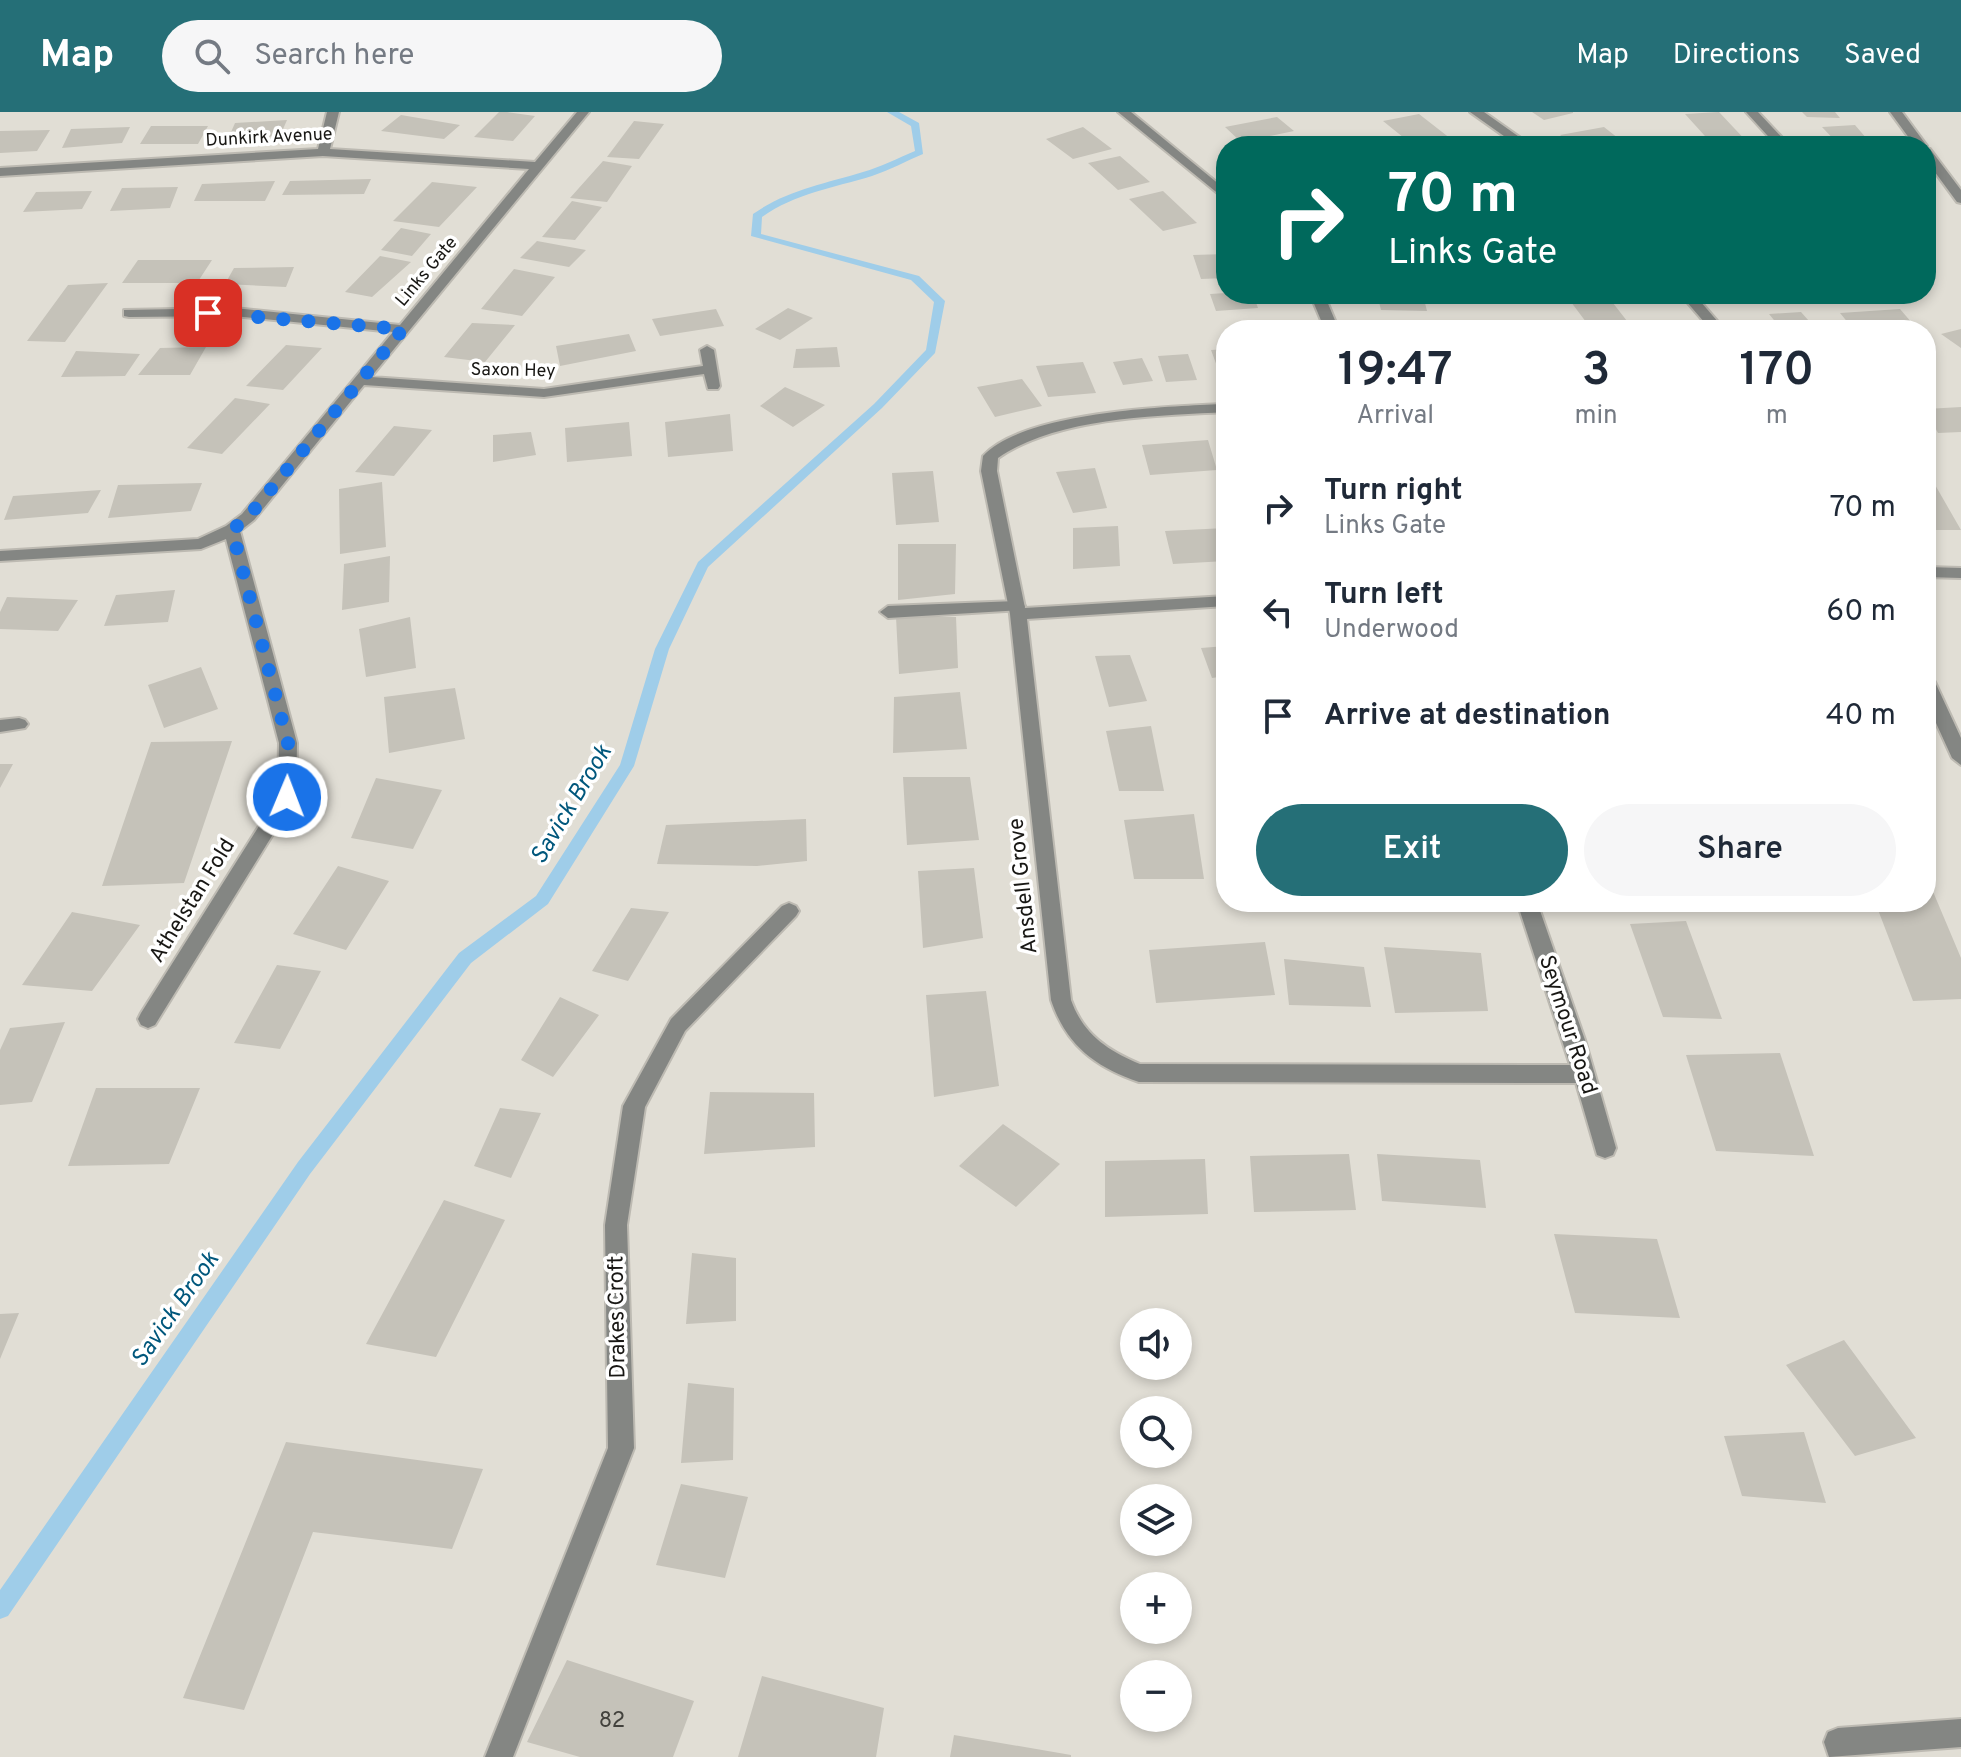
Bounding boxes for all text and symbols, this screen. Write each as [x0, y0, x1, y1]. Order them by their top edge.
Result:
search box [162, 20, 722, 92]
text: Map [40, 32, 114, 81]
icon: search [190, 34, 234, 78]
text: Search here [254, 38, 414, 75]
text: Map [1576, 38, 1629, 74]
text: Directions [1673, 38, 1800, 74]
text: Saved [1844, 38, 1921, 74]
street label: Dunkirk Avenue [205, 123, 333, 153]
text: 70 m [1388, 162, 1518, 232]
icon: right [1256, 168, 1360, 272]
text: Links Gate [1388, 231, 1557, 277]
street label: Links Gate [391, 232, 463, 312]
pin [174, 279, 242, 347]
icon: arrive [186, 291, 230, 335]
text: 19:47 [1338, 342, 1453, 402]
text: 3 [1582, 342, 1611, 402]
text: 170 [1739, 342, 1814, 402]
street label: Saxon Hey [470, 359, 556, 383]
text: Arrival [1356, 400, 1434, 433]
text: min [1574, 400, 1618, 433]
text: m [1766, 400, 1788, 433]
text: Turn right [1324, 473, 1462, 510]
icon: right [1256, 486, 1300, 530]
text: 70 m [1830, 490, 1896, 527]
text: Links Gate [1324, 510, 1446, 543]
text: Turn left [1324, 577, 1444, 614]
icon: left [1256, 590, 1300, 634]
text: 60 m [1826, 594, 1896, 631]
text: Underwood [1324, 614, 1459, 647]
icon: arrive [1256, 694, 1300, 738]
text: Arrive at destination [1324, 698, 1610, 735]
text: 40 m [1826, 698, 1896, 735]
water label: Savick Brook [525, 739, 620, 870]
position arrow [245, 755, 329, 839]
button: Exit [1256, 804, 1568, 896]
button: Share [1584, 804, 1896, 896]
street label: Ansdell Grove [1003, 817, 1045, 955]
street label: Athelstan Fold [144, 834, 242, 968]
street label: Seymour Road [1532, 952, 1602, 1098]
water label: Savick Brook [125, 1246, 227, 1373]
street label: Drakes Croft [603, 1255, 633, 1379]
map controls [1120, 1308, 1192, 1732]
button: sound [1120, 1308, 1192, 1380]
button: search [1120, 1396, 1192, 1468]
button: layers [1120, 1484, 1192, 1556]
button: + [1120, 1572, 1192, 1644]
button: − [1120, 1660, 1192, 1732]
house number: 82 [599, 1708, 625, 1735]

